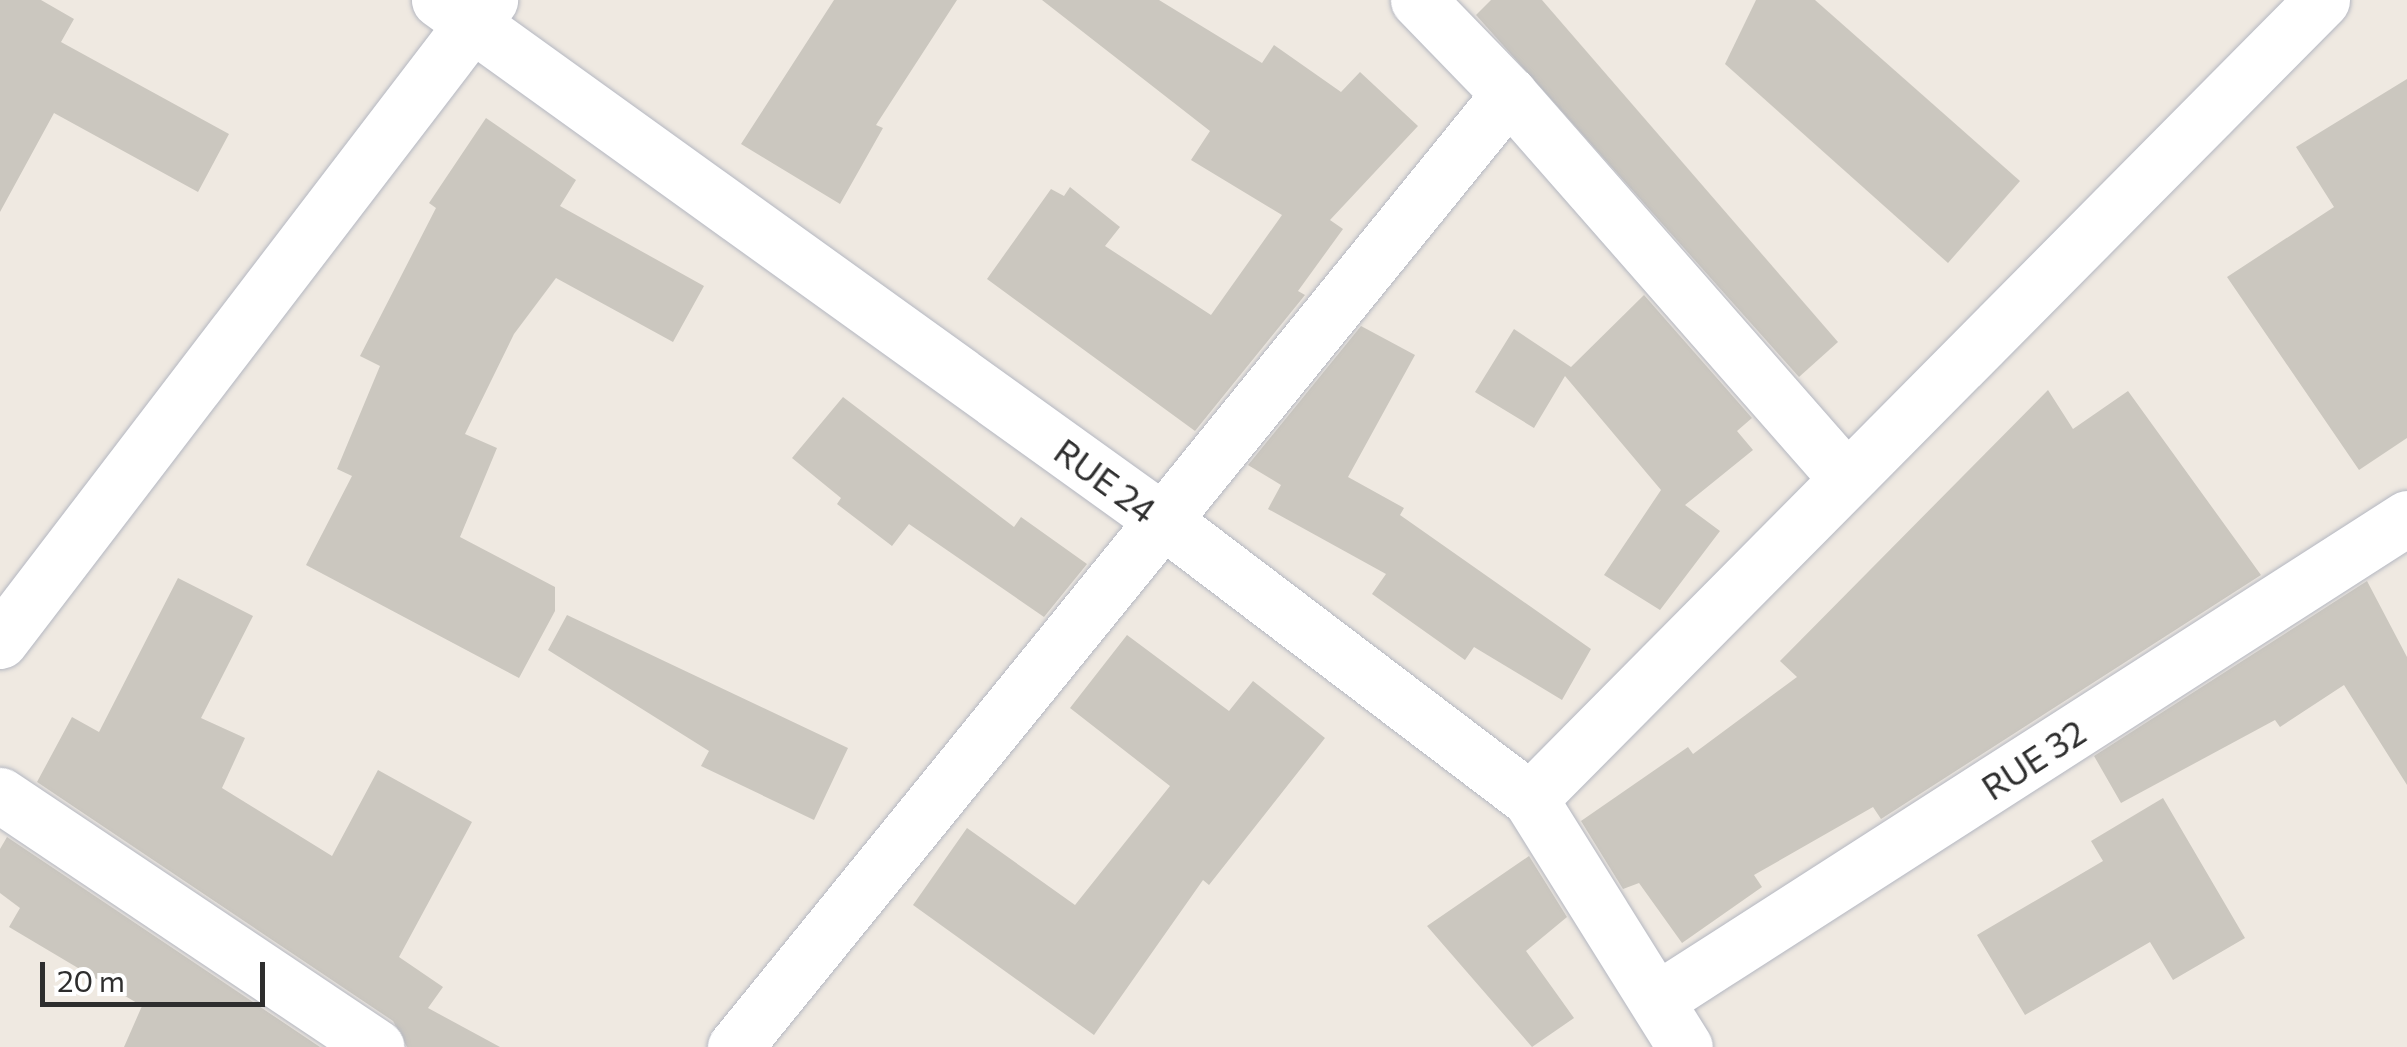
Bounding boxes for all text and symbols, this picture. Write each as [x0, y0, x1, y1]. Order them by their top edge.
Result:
street label: RUE 24 [1047, 429, 1165, 531]
street label: RUE 32 [1973, 710, 2093, 808]
scale bar [45, 942, 270, 1004]
text: 20 m [57, 961, 125, 998]

